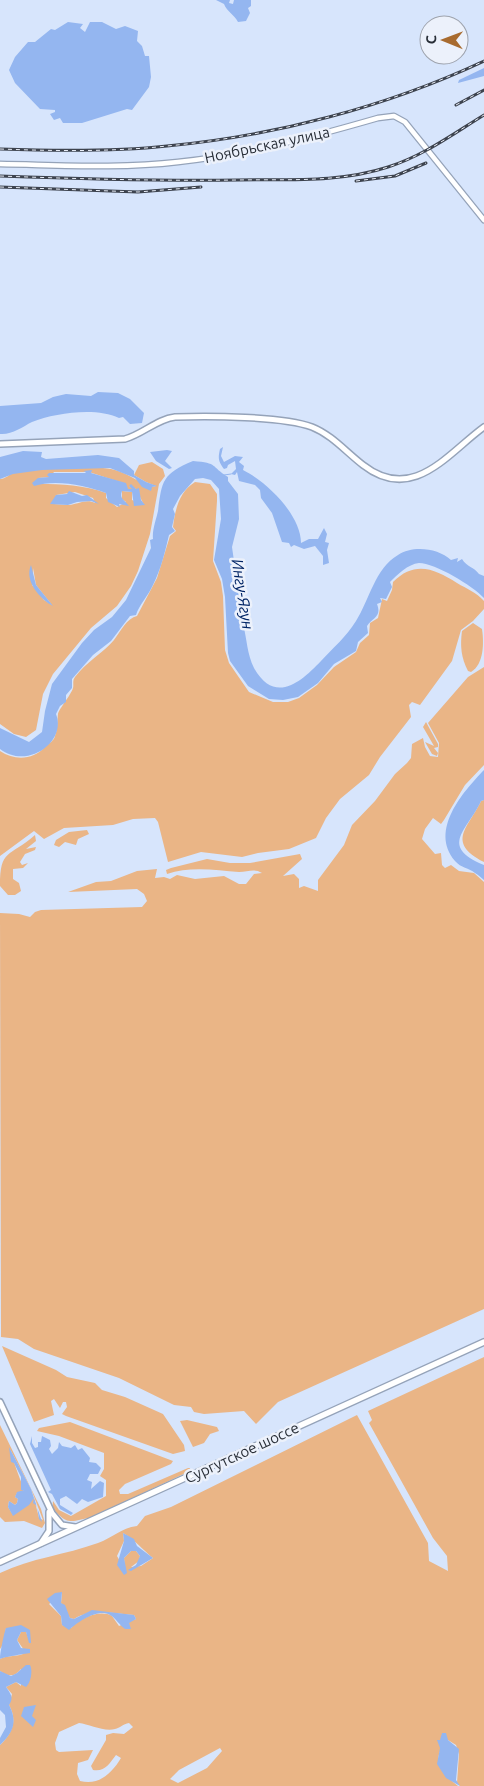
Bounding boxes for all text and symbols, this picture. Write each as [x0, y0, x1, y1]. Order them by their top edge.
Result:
north arrow [419, 15, 469, 65]
text: С [423, 35, 439, 44]
street label: Ноябрьская улица [203, 123, 331, 166]
water label: Ингу-Ягун [229, 557, 257, 631]
street label: Сургутское шоссе [182, 1419, 302, 1486]

